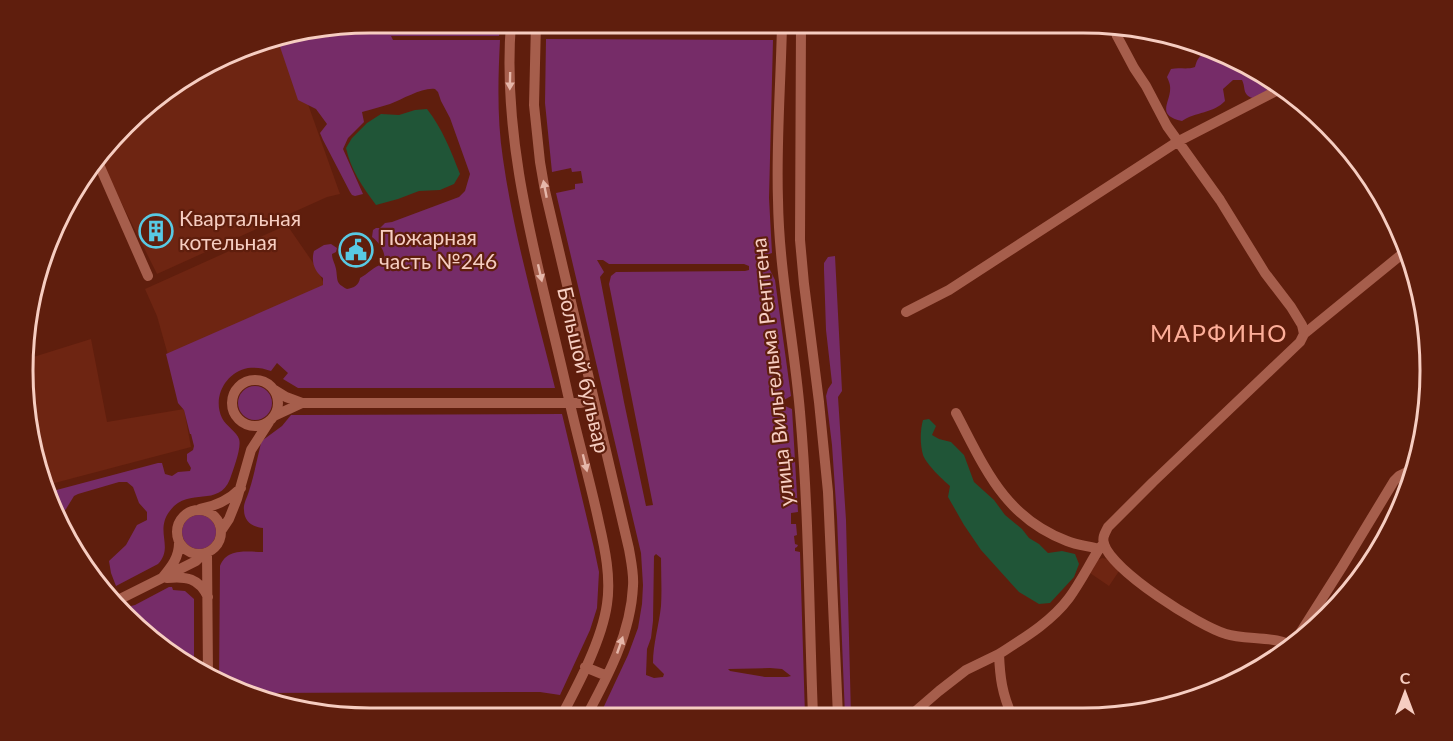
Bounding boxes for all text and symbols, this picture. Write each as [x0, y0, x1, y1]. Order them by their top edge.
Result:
one-way arrow [505, 72, 515, 91]
one-way arrow [540, 179, 549, 198]
place label: Квартальная котельная [179, 205, 301, 254]
building icon: Квартальная котельная [138, 213, 174, 249]
place label: Пожарная часть №246 [379, 224, 497, 273]
public building icon: Пожарная часть №246 [338, 232, 374, 268]
street label: улица Вильгельма Рентгена [745, 237, 798, 508]
one-way arrow [536, 264, 546, 282]
street label: Большой бульвар [553, 284, 616, 455]
district label: МАРФИНО [1150, 318, 1288, 347]
one-way arrow [580, 454, 590, 472]
one-way arrow [615, 636, 625, 654]
north arrow [1375, 663, 1435, 723]
text: С [1400, 668, 1411, 687]

